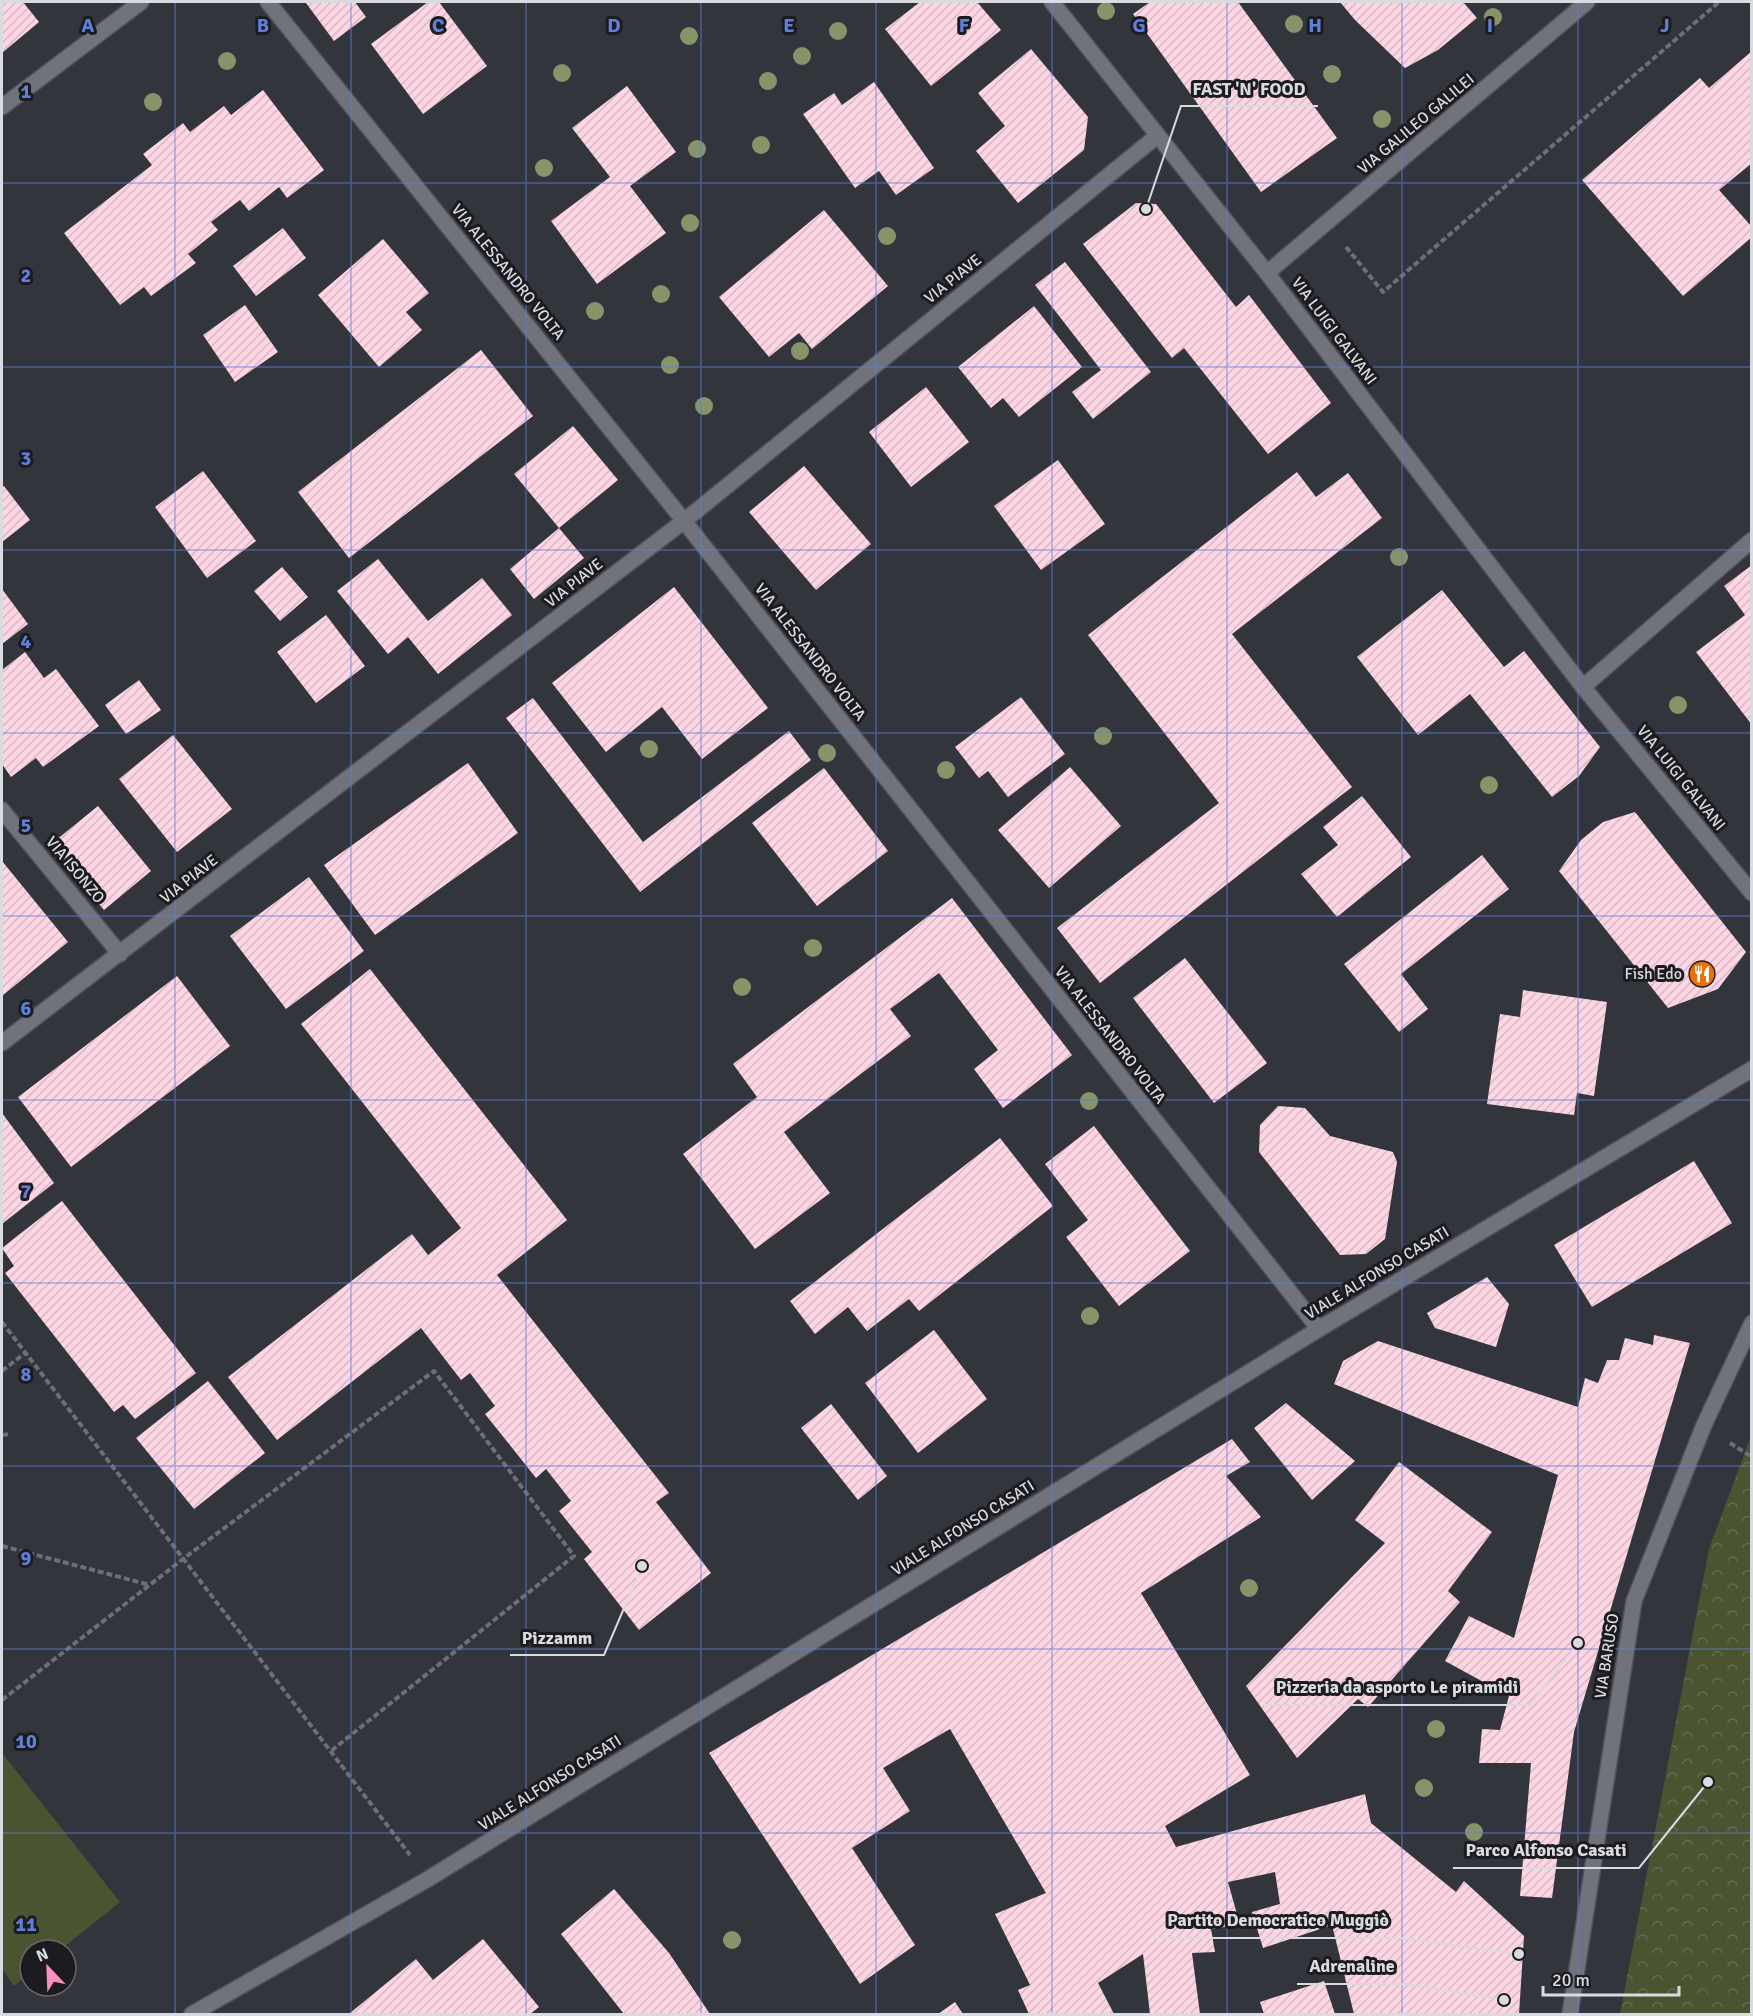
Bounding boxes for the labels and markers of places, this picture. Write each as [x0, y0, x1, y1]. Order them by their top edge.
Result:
callout: FAST 'N' FOOD [1181, 70, 1318, 106]
restaurant icon: Fish Edo [1687, 959, 1717, 989]
place label: Fish Edo [1624, 964, 1682, 984]
callout: Pizzamm [510, 1619, 604, 1655]
callout: Pizzeria da asporto Le piramidi [1263, 1669, 1530, 1705]
callout: Parco Alfonso Casati [1453, 1832, 1639, 1868]
callout: Partito Democratico Muggiò [1155, 1902, 1401, 1938]
callout: Adrenaline [1297, 1948, 1406, 1984]

